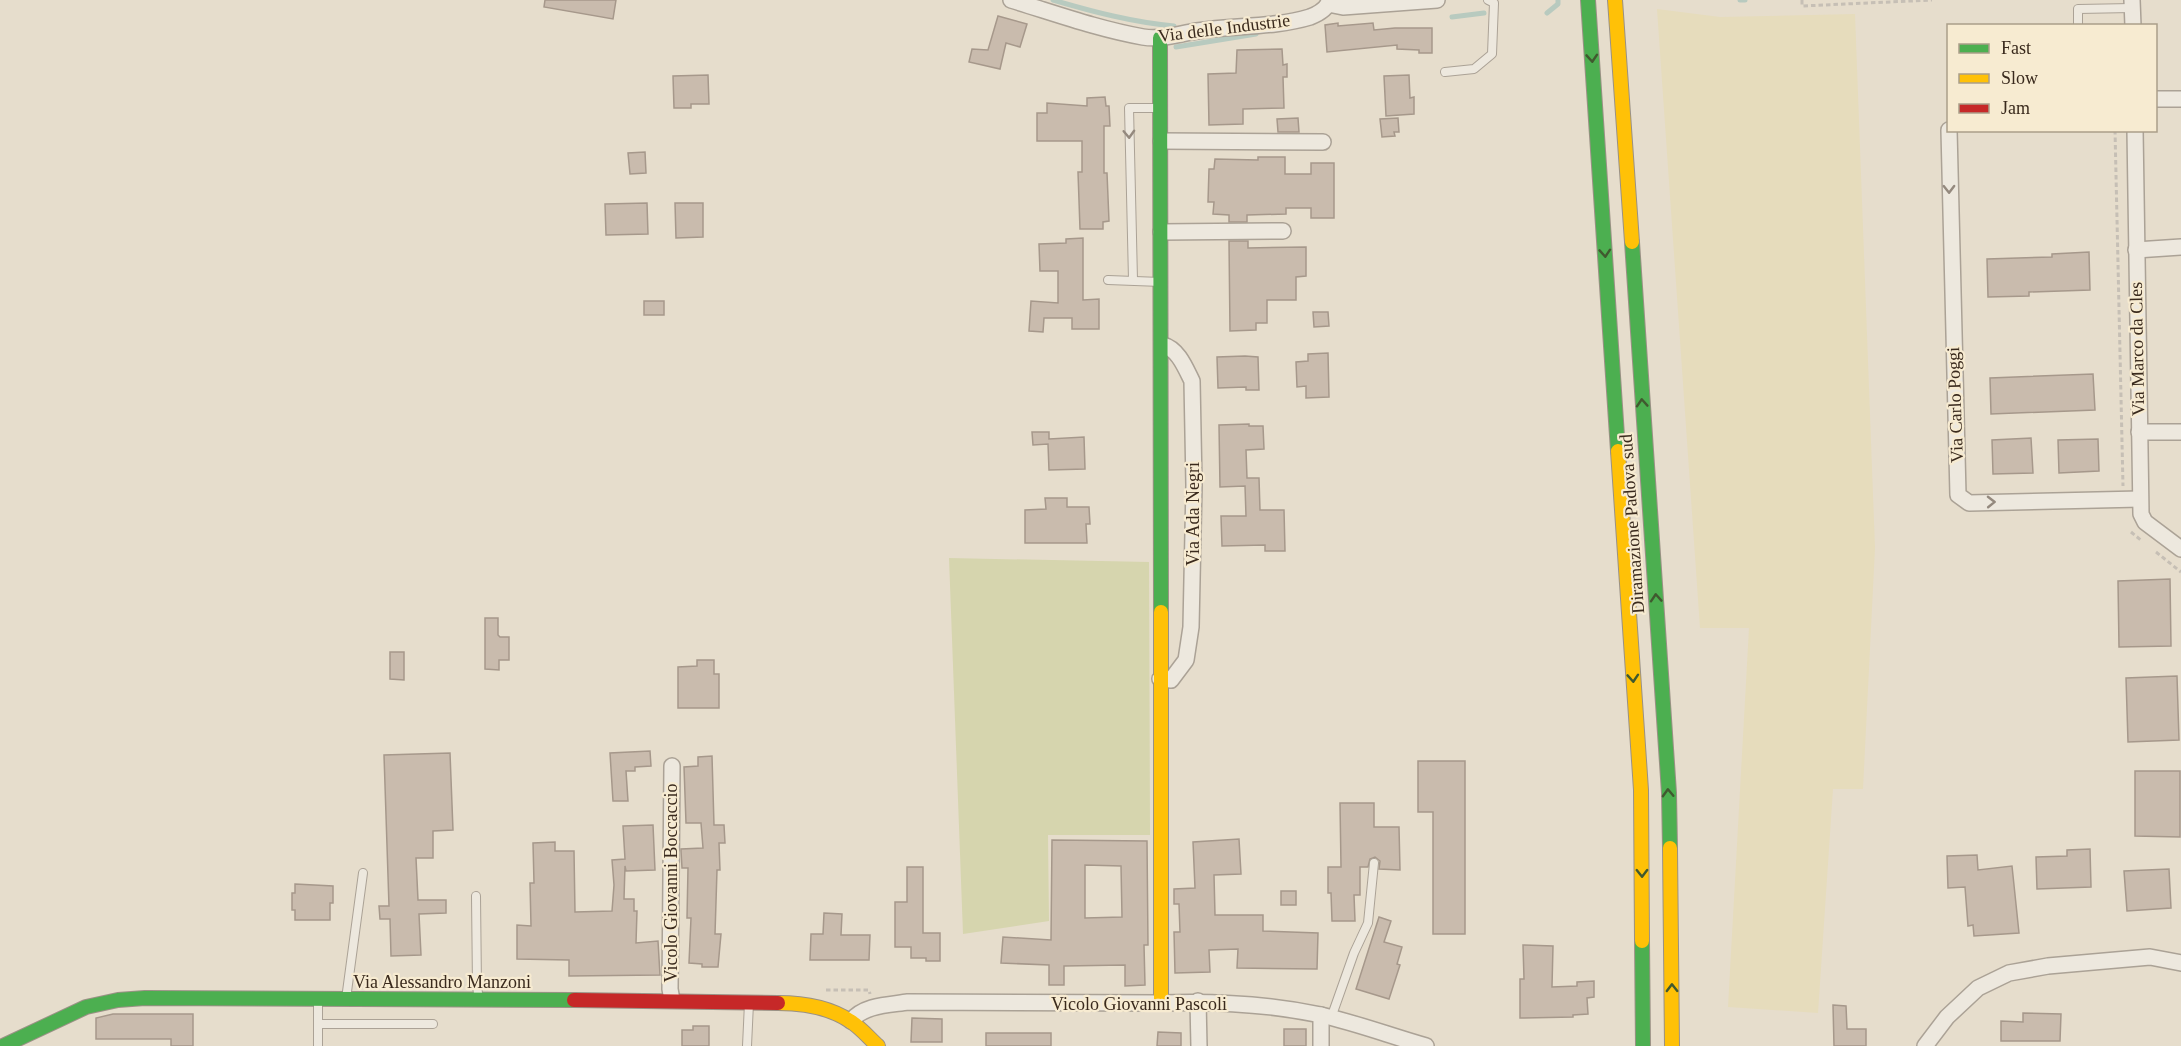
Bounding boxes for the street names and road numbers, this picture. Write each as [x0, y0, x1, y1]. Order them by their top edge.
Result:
street label: Via delle Industrie [1157, 10, 1291, 46]
street label: Via Marco da Cles [2126, 282, 2148, 416]
street label: Via Carlo Poggi [1943, 347, 1967, 463]
street label: Diramazione Padova sud [1616, 434, 1648, 614]
street label: Via Ada Negri [1183, 462, 1203, 566]
street label: Vicolo Giovanni Boccaccio [661, 784, 681, 982]
street label: Via Alessandro Manzoni [353, 972, 531, 992]
street label: Vicolo Giovanni Pascoli [1051, 994, 1227, 1014]

